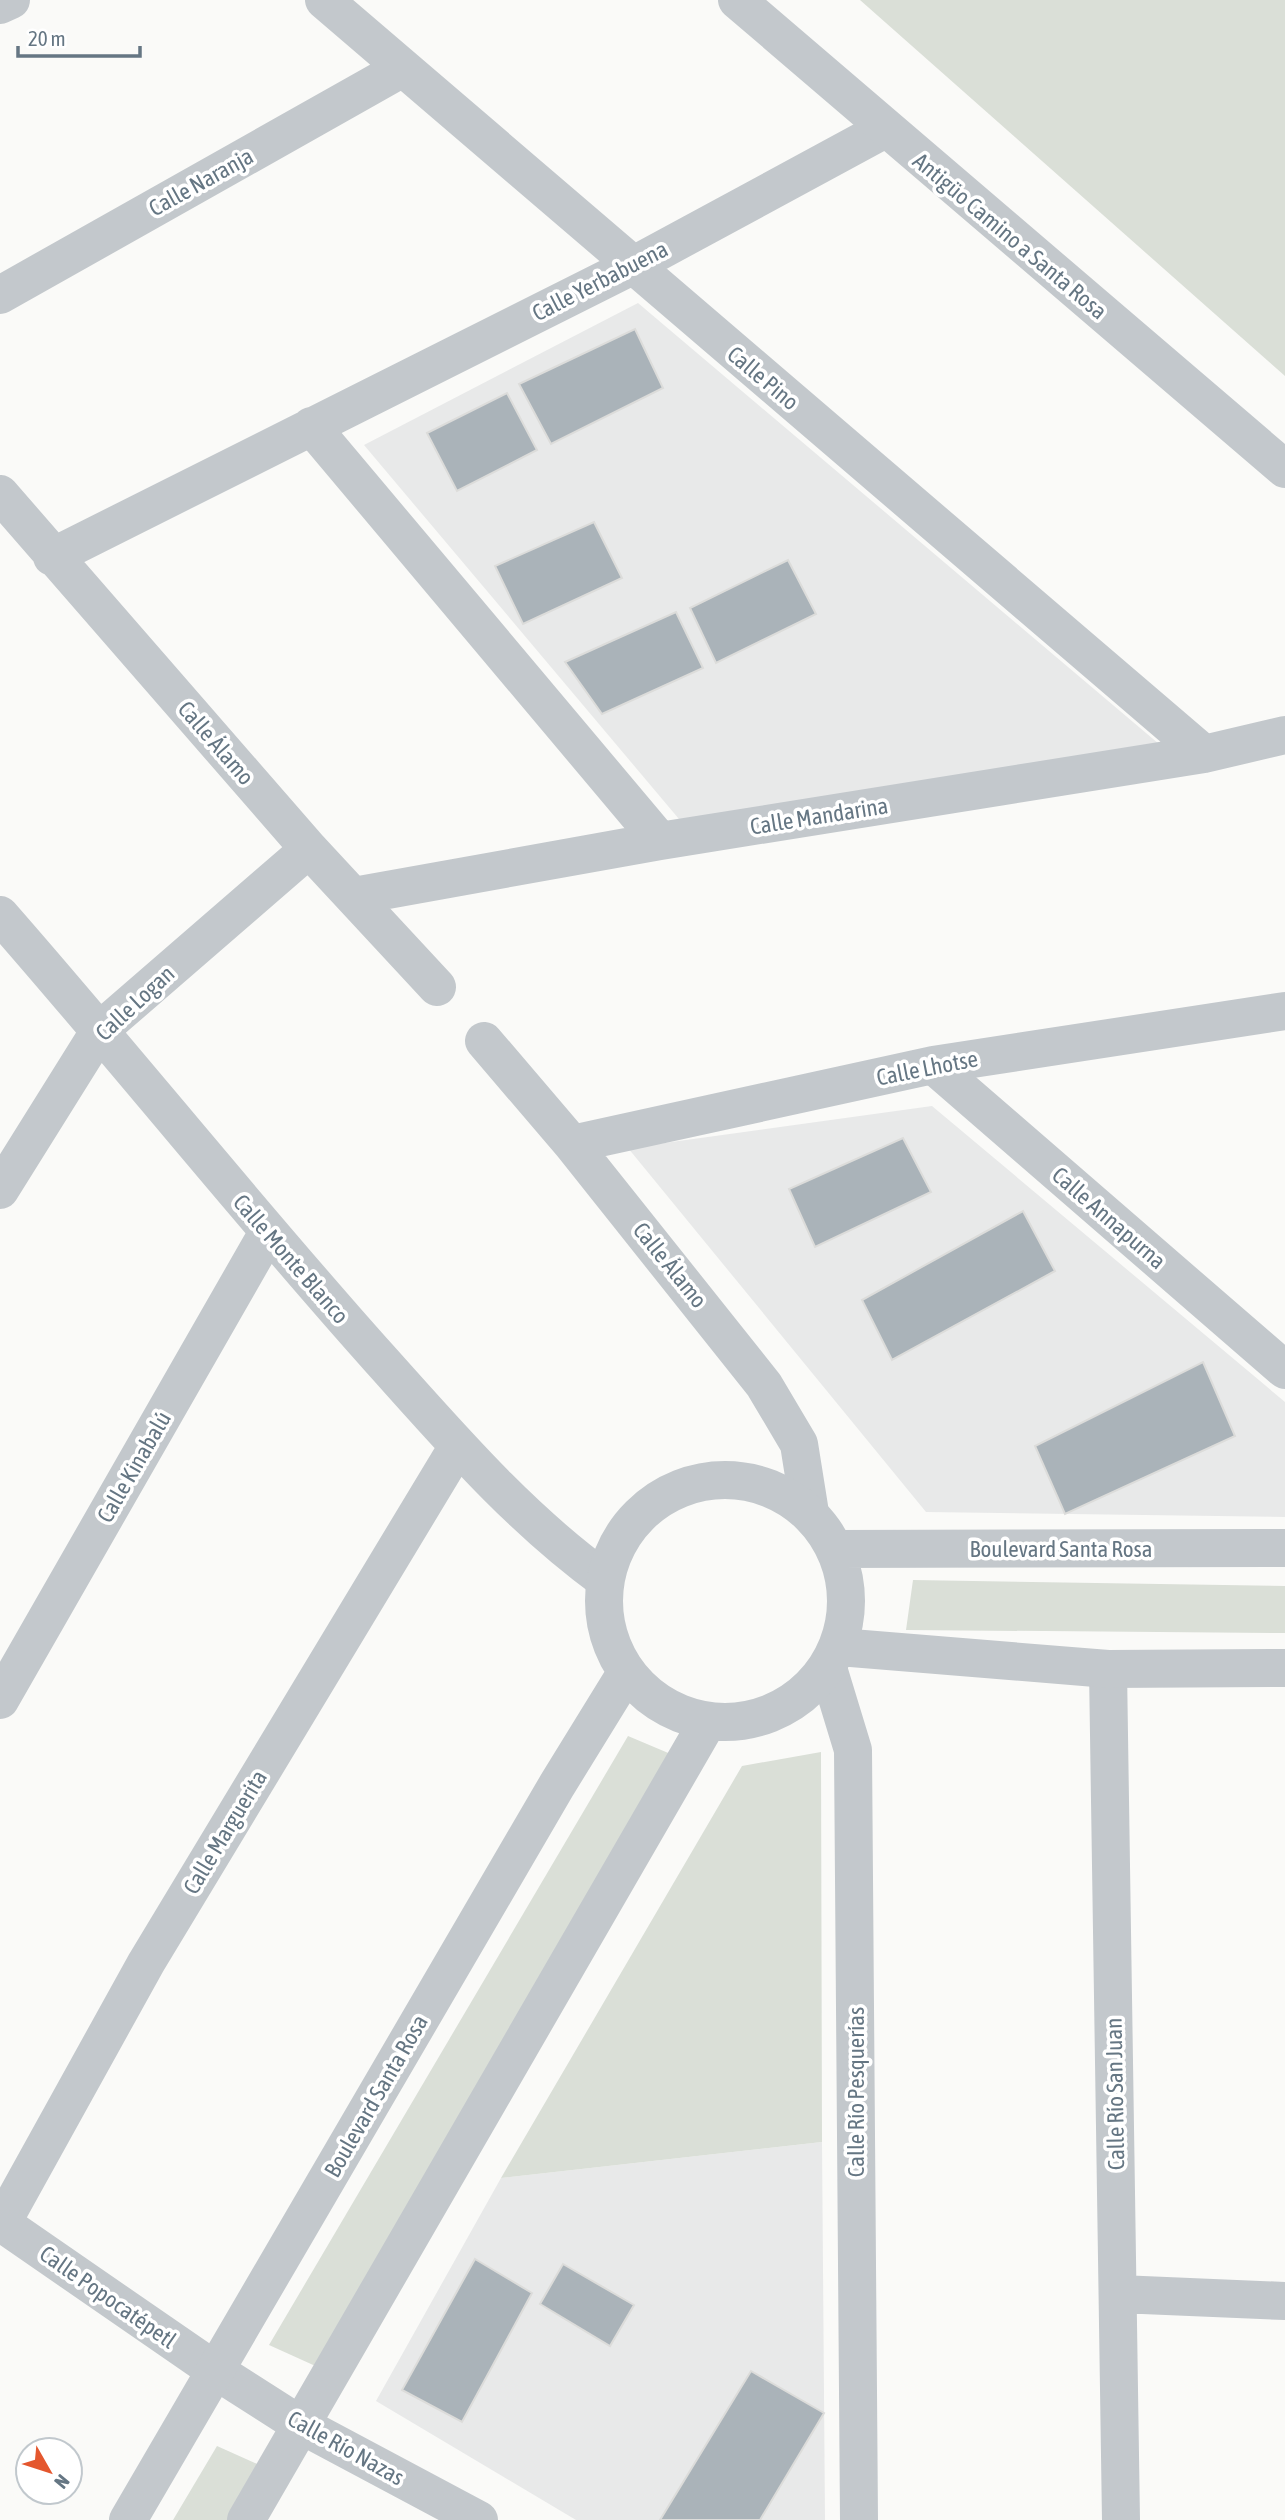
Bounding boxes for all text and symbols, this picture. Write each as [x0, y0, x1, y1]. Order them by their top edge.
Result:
scale bar [18, 14, 140, 58]
text: 20 m [28, 26, 66, 50]
street label: Calle Naranja [144, 143, 258, 221]
street label: Antigüo Camino a Santa Rosa [908, 148, 1112, 324]
street label: Calle Yerbabuena [528, 236, 672, 326]
street label: Calle Pino [722, 341, 804, 415]
street label: Calle Álamo [173, 696, 259, 790]
street label: Calle Mandarina [748, 792, 890, 840]
street label: Calle Logan [90, 960, 180, 1046]
street label: Calle Lhotse [874, 1045, 980, 1091]
street label: Calle Annapurna [1047, 1162, 1171, 1274]
street label: Calle Monte Blanco [228, 1189, 354, 1329]
street label: Calle Álamo [628, 1217, 712, 1313]
street label: Calle Kinabalú [92, 1407, 176, 1527]
street label: Boulevard Santa Rosa [970, 1536, 1152, 1562]
street label: Calle Marguerita [178, 1765, 272, 1899]
street label: Calle Río Pesquerías [843, 2007, 869, 2177]
street label: Boulevard Santa Rosa [319, 2010, 433, 2182]
street label: Calle Río San Juan [1101, 2018, 1129, 2170]
street label: Calle Popocatépetl [35, 2240, 181, 2354]
street label: Calle Río Nazas [283, 2405, 409, 2491]
north arrow [14, 2436, 84, 2506]
text: N [50, 2470, 74, 2493]

